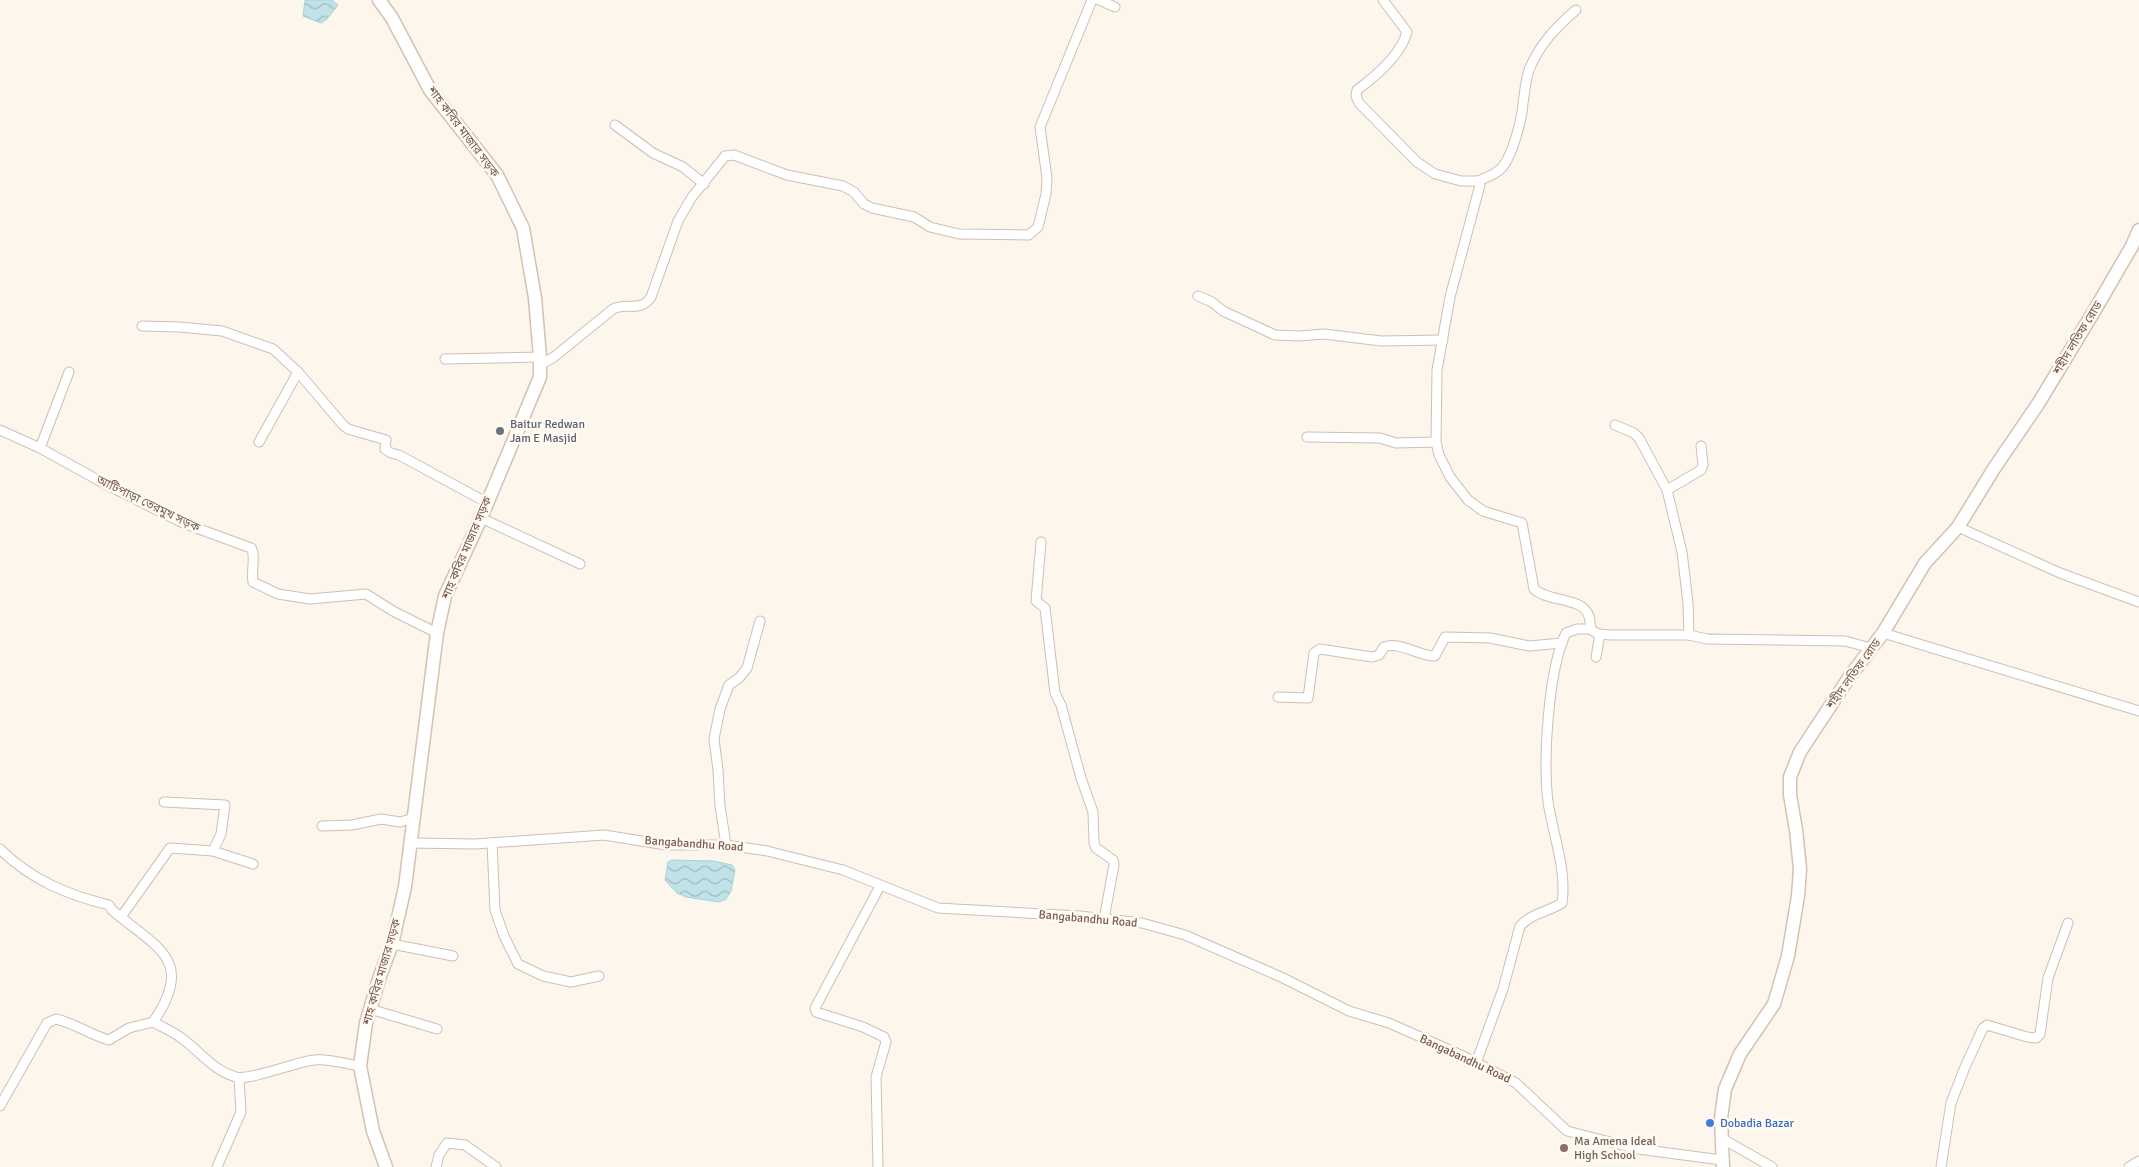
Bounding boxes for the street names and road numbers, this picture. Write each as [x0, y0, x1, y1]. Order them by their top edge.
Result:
street label: শাহ কবির মাজার সড়ক [423, 82, 503, 181]
street label: শহীদ লতিফ রোড [2049, 298, 2106, 378]
street label: আটিপাড়া তেরমুখ সড়ক [93, 471, 203, 536]
street label: শাহ কবির মাজার সড়ক [437, 494, 495, 602]
street label: শহীদ লতিফ রোড [1822, 635, 1885, 713]
street label: Bangabandhu Road [644, 833, 744, 855]
street label: Bangabandhu Road [1038, 907, 1138, 931]
street label: শাহ কবির মাজার সড়ক [358, 917, 404, 1028]
street label: Bangabandhu Road [1417, 1031, 1513, 1087]

